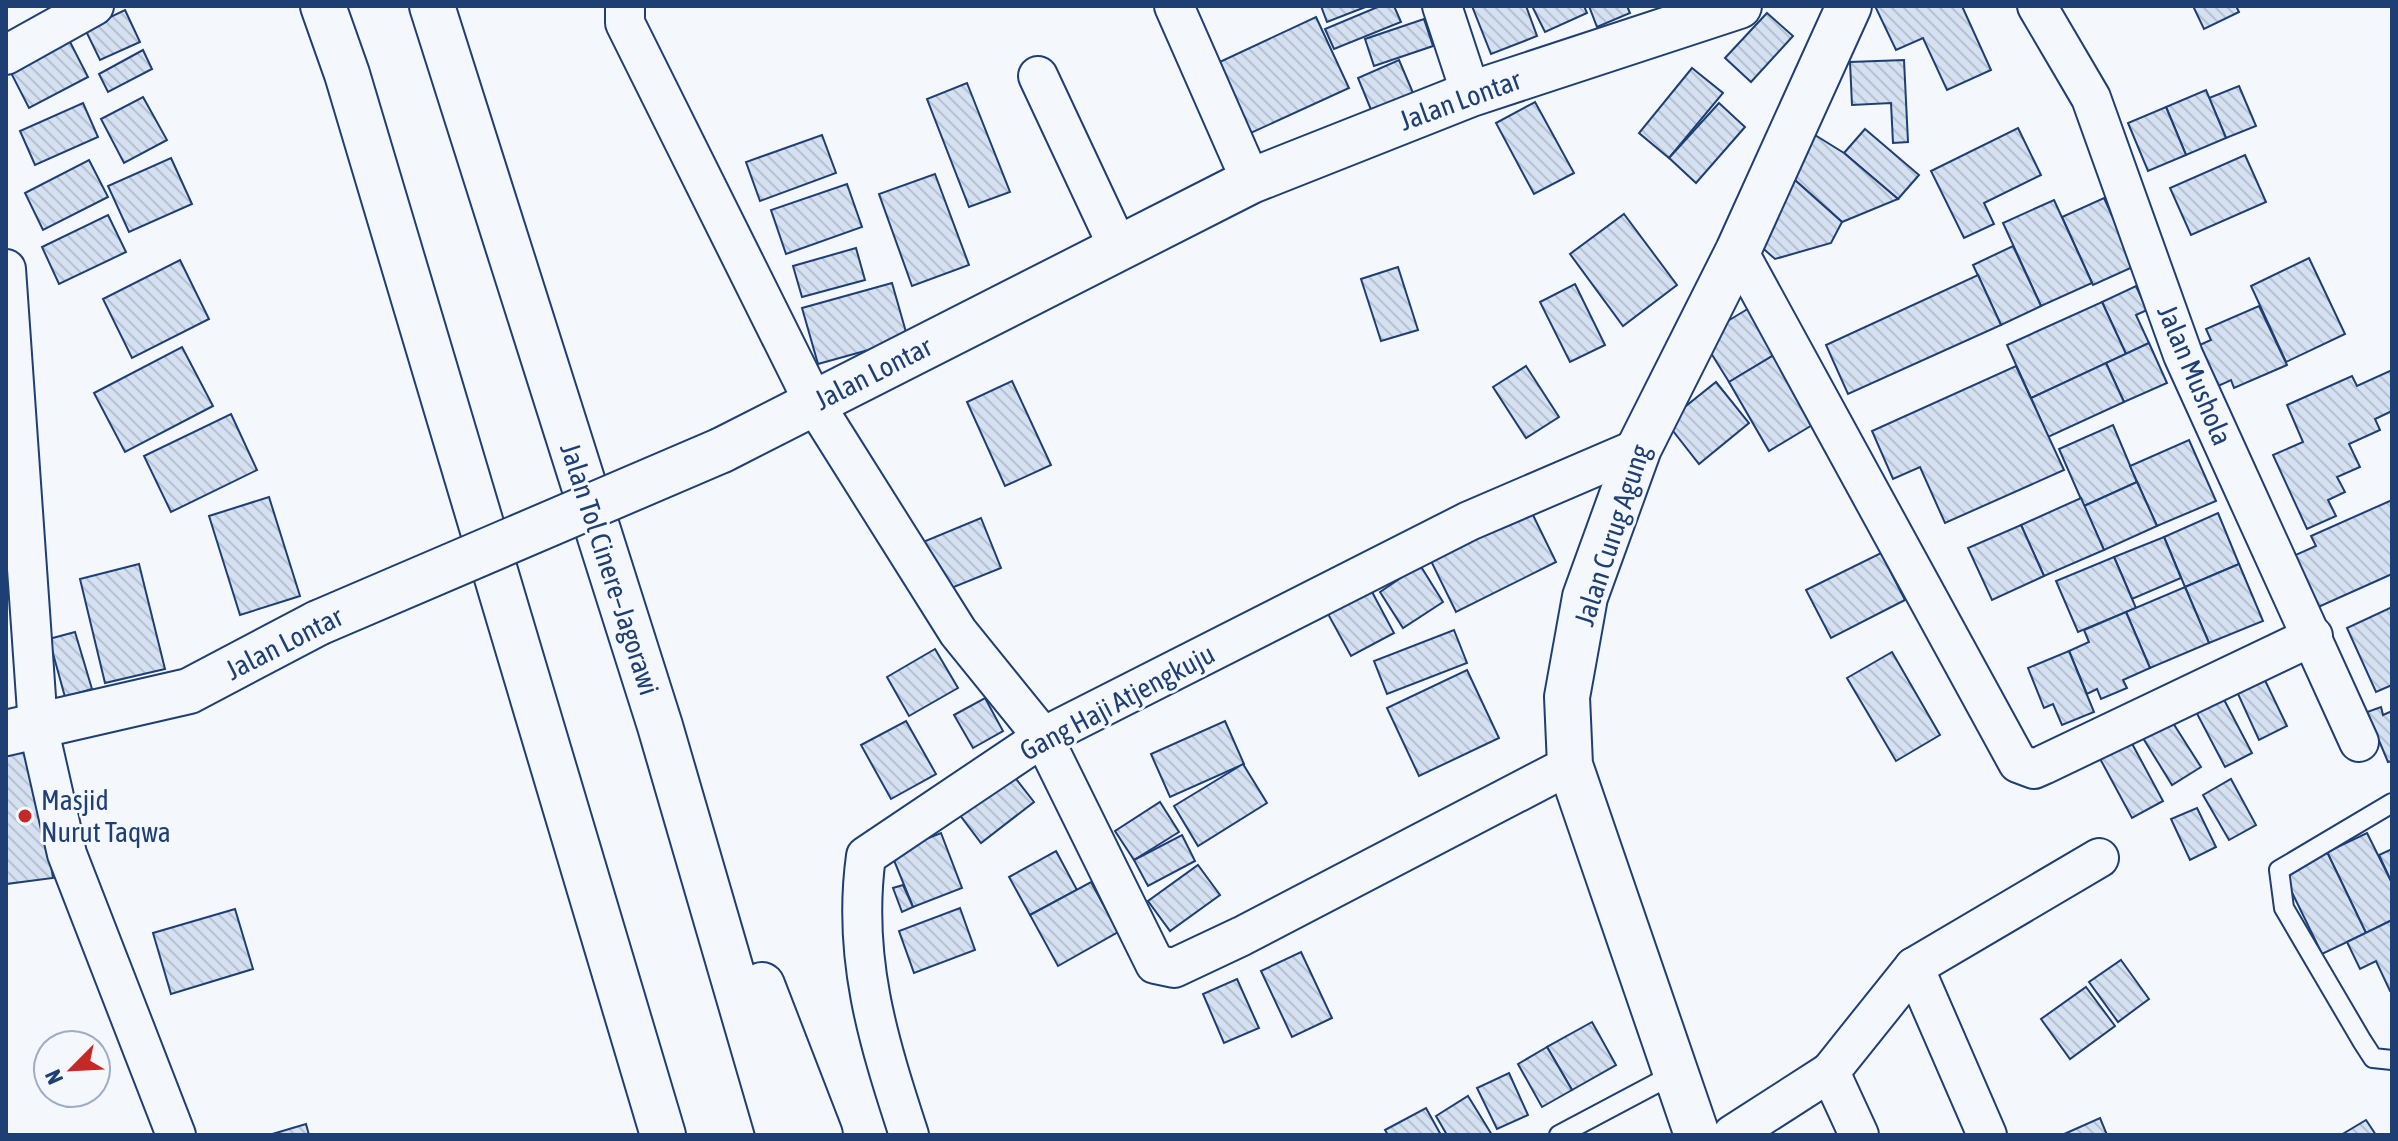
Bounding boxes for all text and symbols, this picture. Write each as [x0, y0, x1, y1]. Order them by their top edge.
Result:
street label: Jalan Lontar [1395, 63, 1526, 137]
street label: Jalan Mushola [2151, 300, 2239, 450]
street label: Jalan Lontar [809, 330, 937, 416]
street label: Jalan Tol Cinere–Jagorawi [554, 439, 666, 699]
street label: Jalan Curug Agung [1568, 440, 1656, 630]
street label: Jalan Lontar [220, 600, 348, 686]
street label: Gang Haji Atjengkuju [1014, 637, 1220, 767]
place label: Masjid Nurut Taqwa [41, 784, 171, 848]
marker: Masjid Nurut Taqwa [16, 807, 34, 825]
north arrow [32, 1029, 112, 1109]
text: N [39, 1066, 68, 1088]

